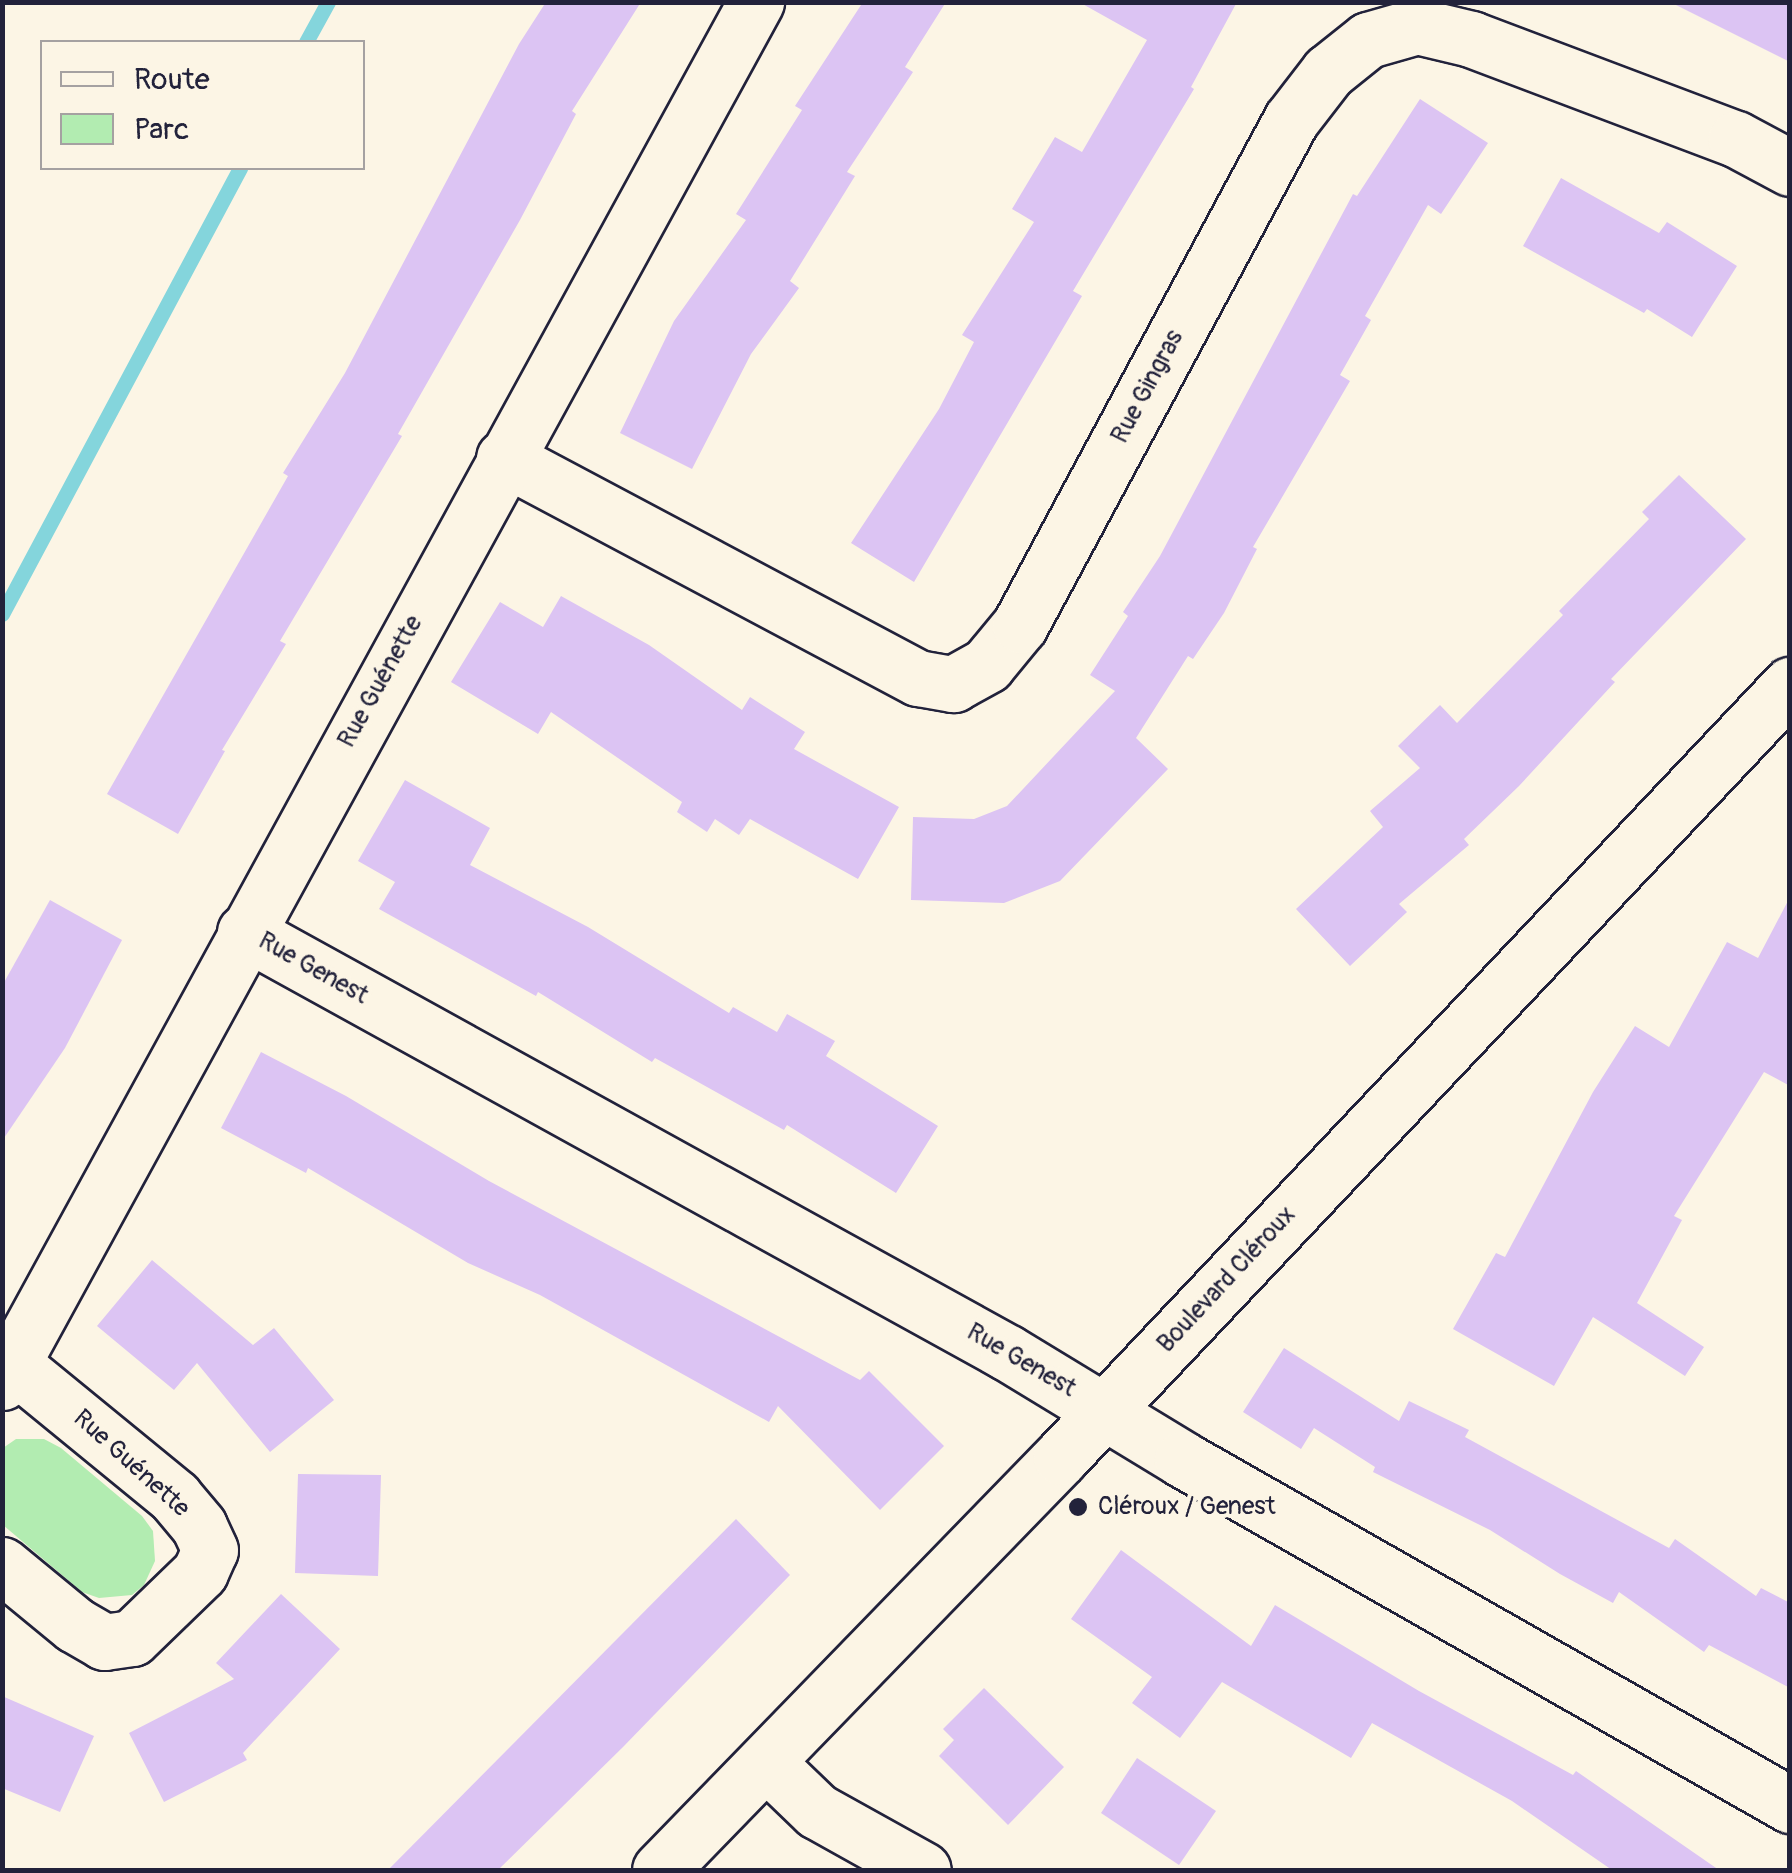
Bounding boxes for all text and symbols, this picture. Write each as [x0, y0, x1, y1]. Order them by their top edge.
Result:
legend [40, 40, 365, 170]
text: Route [134, 61, 209, 98]
text: Parc [134, 111, 189, 148]
street label: Rue Gingras [1106, 325, 1190, 449]
street label: Rue Guénette [332, 611, 430, 753]
street label: Rue Genest [253, 927, 373, 1011]
street label: Boulevard Cléroux [1152, 1201, 1302, 1359]
street label: Rue Genest [961, 1318, 1081, 1404]
street label: Rue Guénette [67, 1404, 195, 1524]
place label: Cléroux / Genest [1098, 1492, 1276, 1522]
marker: Cléroux / Genest [1067, 1496, 1089, 1518]

